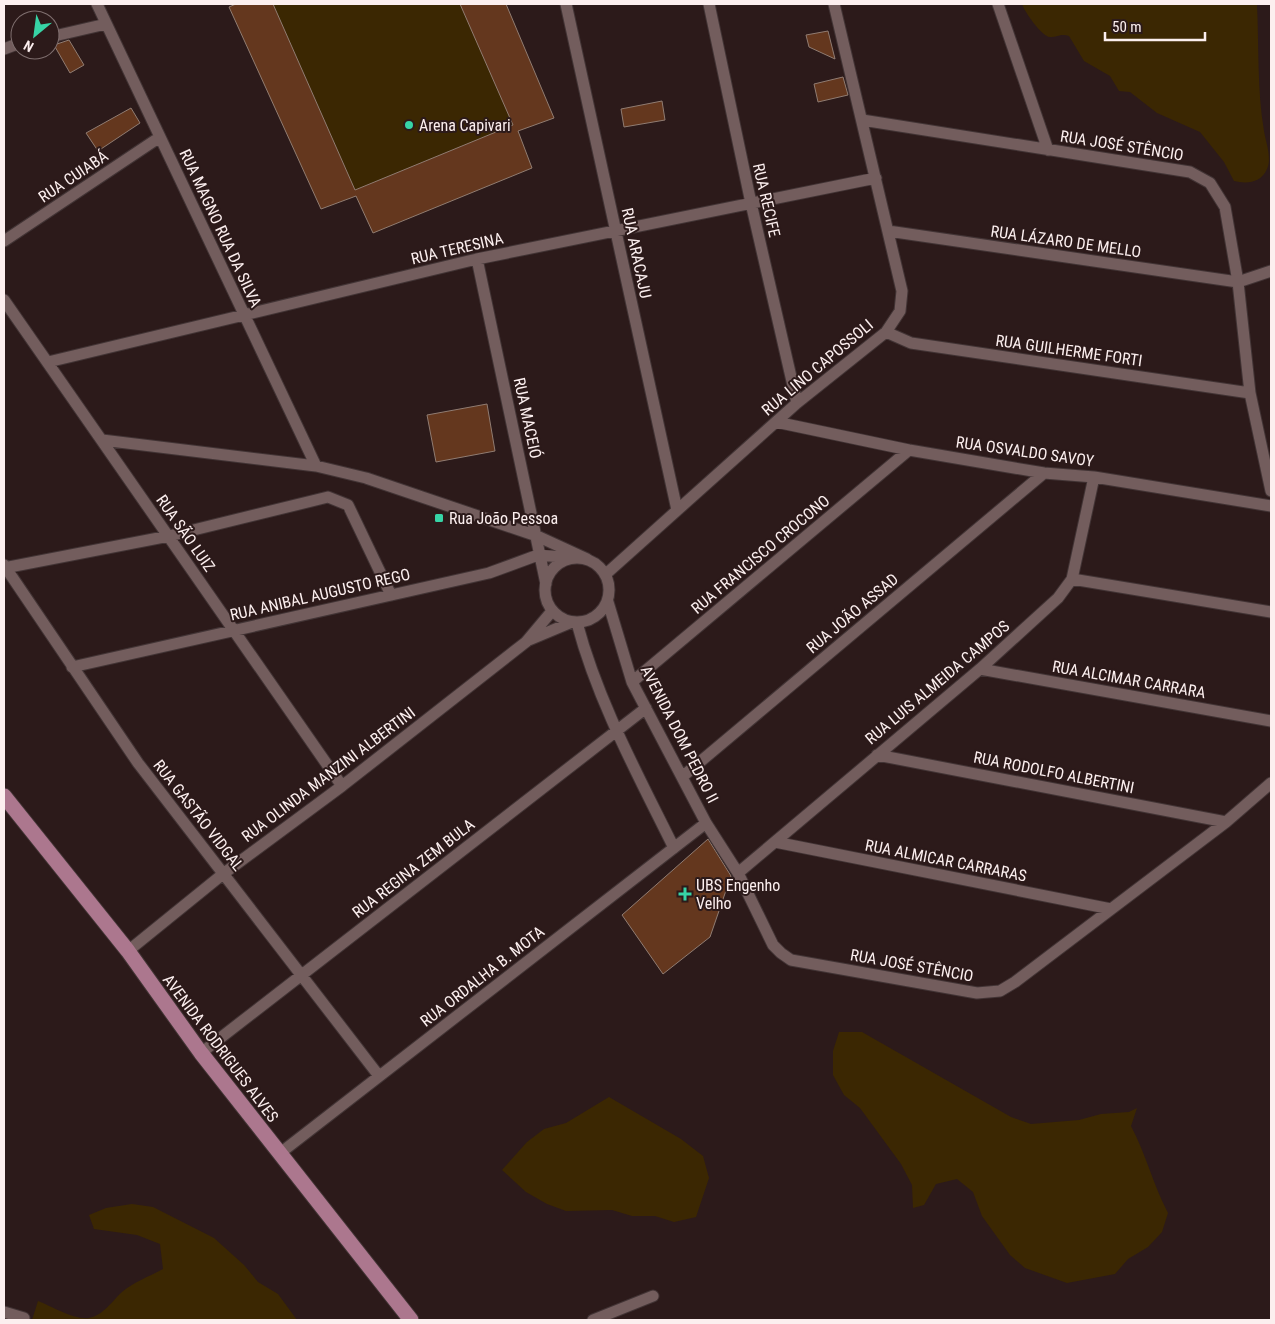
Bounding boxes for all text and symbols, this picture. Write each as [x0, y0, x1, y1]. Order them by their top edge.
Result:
north arrow [10, 10, 60, 60]
scale bar [1105, 10, 1205, 42]
text: 50 m [1112, 18, 1142, 36]
text: N [21, 37, 36, 55]
place label: Arena Capivari [419, 116, 511, 135]
marker: Arena Capivari [403, 119, 415, 131]
street label: RUA JOSÉ STÊNCIO [1059, 126, 1185, 165]
street label: RUA CUIABÁ [35, 146, 112, 207]
street label: RUA MAGNO RUA DA SILVA [175, 146, 266, 310]
street label: RUA RECIFE [749, 161, 784, 239]
street label: RUA ARACAJU [618, 206, 655, 300]
street label: RUA LÁZARO DE MELLO [989, 222, 1142, 261]
street label: RUA TERESINA [409, 229, 505, 268]
street label: RUA LINO CAPOSSOLI [758, 315, 877, 420]
street label: RUA GUILHERME FORTI [994, 331, 1143, 370]
street label: RUA MACEIÓ [510, 376, 546, 460]
street label: RUA OSVALDO SAVOY [955, 432, 1096, 471]
street label: RUA SÃO LUIZ [152, 491, 220, 575]
street label: RUA FRANCISCO CROCONO [687, 491, 833, 618]
place label: Rua João Pessoa [449, 509, 558, 528]
marker: Rua João Pessoa [433, 512, 445, 524]
street label: RUA ANIBAL AUGUSTO REGO [228, 565, 412, 624]
street label: RUA JOÃO ASSAD [802, 569, 902, 657]
street label: RUA LUIS ALMEIDA CAMPOS [861, 617, 1013, 748]
street label: RUA ALCIMAR CARRARA [1051, 657, 1207, 702]
street label: AVENIDA DOM PEDRO II [637, 662, 722, 806]
street label: RUA OLINDA MANZINI ALBERTINI [238, 703, 419, 846]
street label: RUA RODOLFO ALBERTINI [972, 748, 1136, 797]
street label: RUA GASTÃO VIDGAL [149, 755, 249, 875]
street label: RUA REGINA ZEM BULA [348, 815, 478, 922]
street label: RUA ALMICAR CARRARAS [864, 836, 1028, 885]
place label: UBS Engenho Velho [696, 876, 780, 913]
marker: UBS Engenho Velho [678, 887, 692, 901]
street label: RUA ORDALHA B. MOTA [417, 922, 548, 1031]
street label: RUA JOSÉ STÊNCIO [849, 945, 975, 986]
street label: AVENIDA RODRIGUES ALVES [159, 971, 282, 1126]

